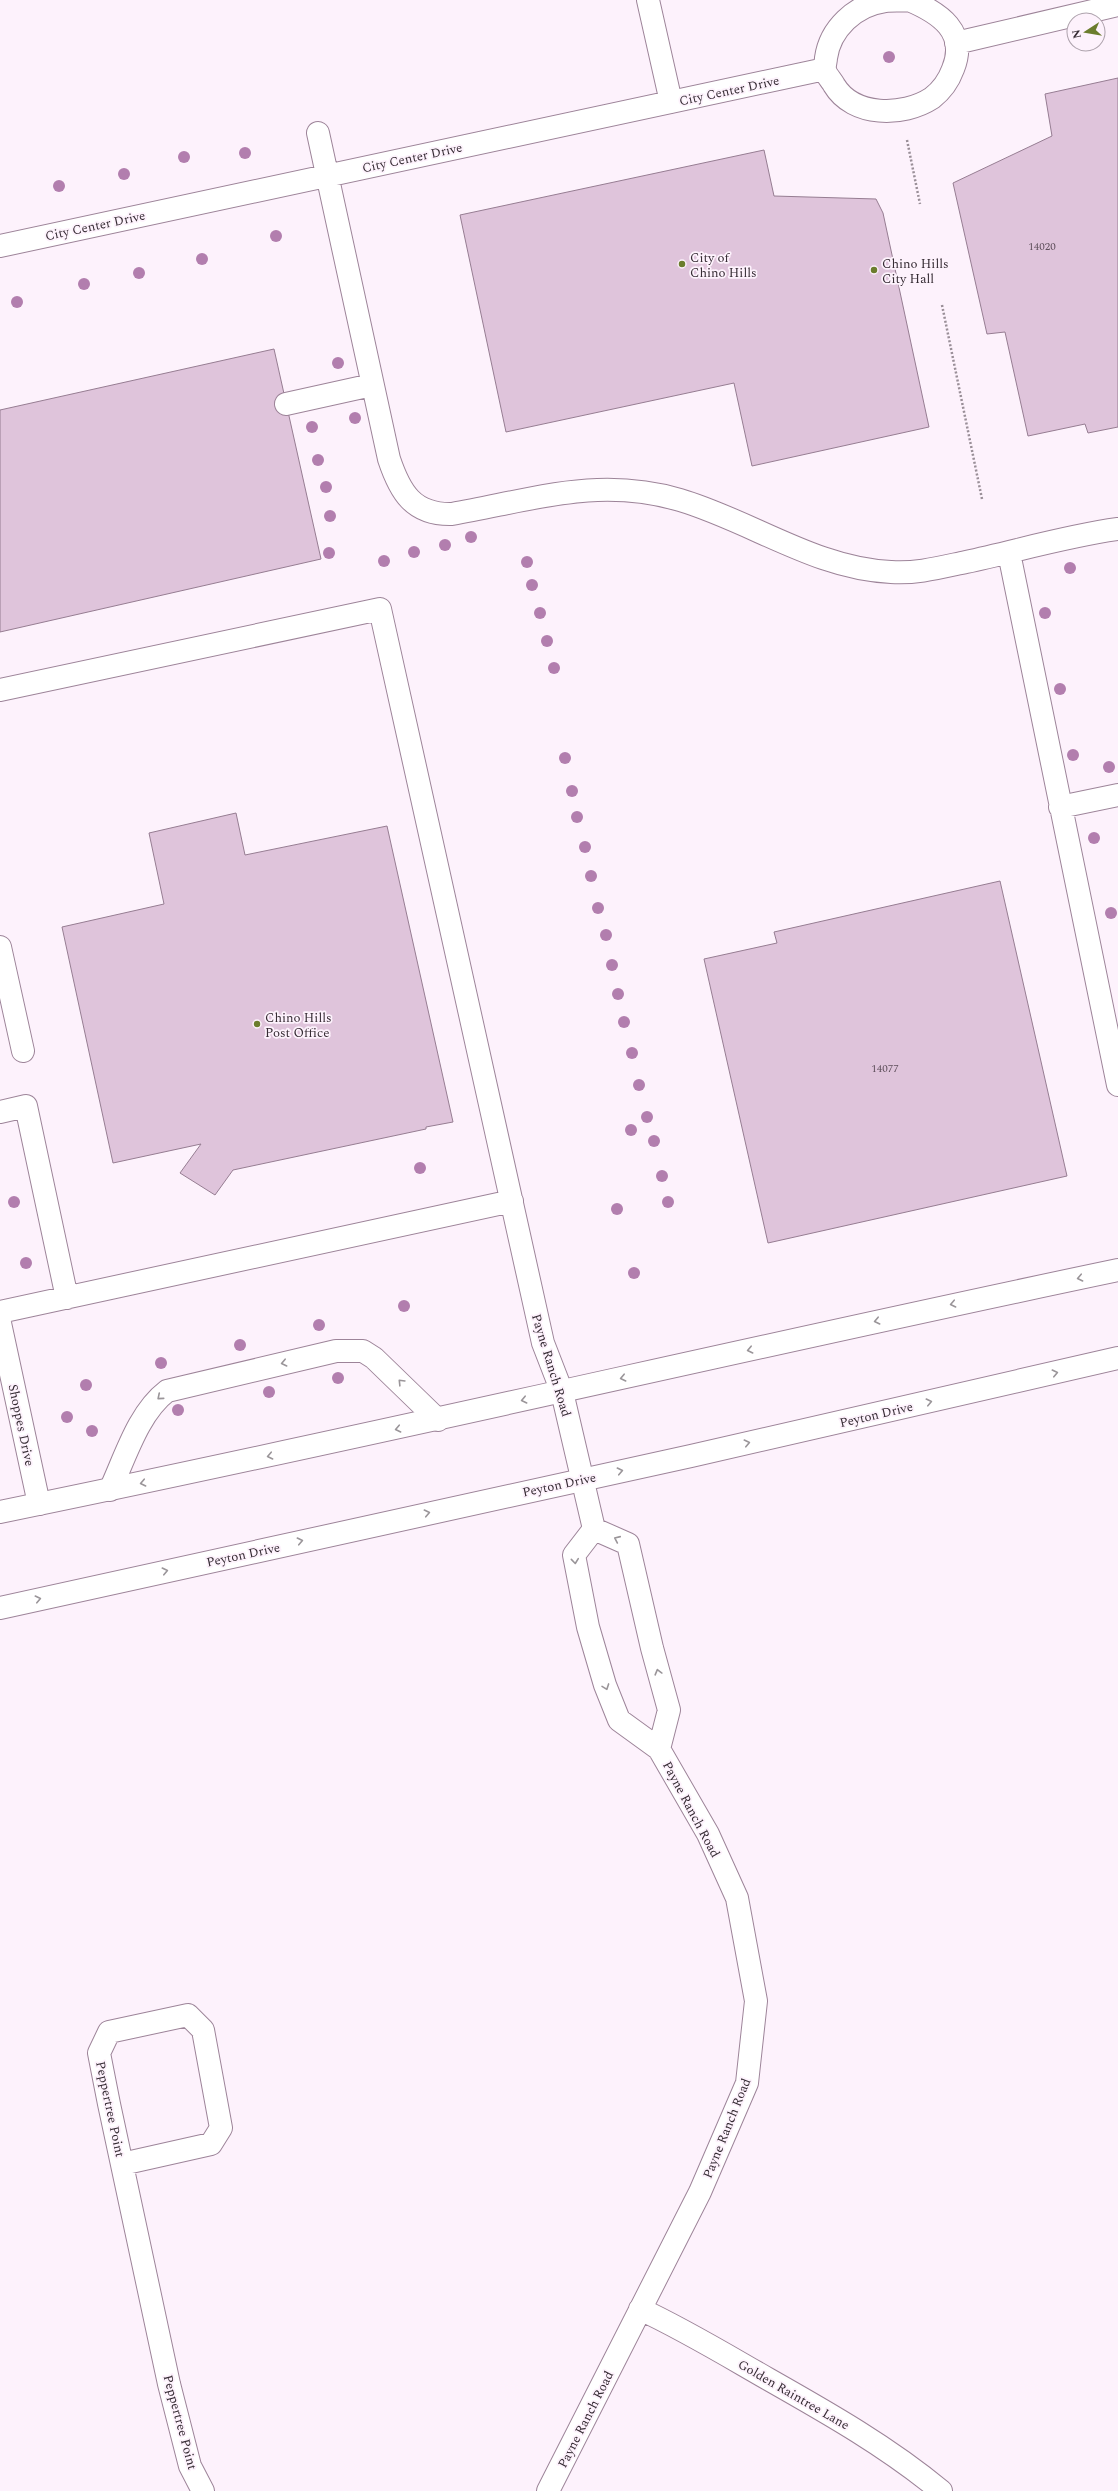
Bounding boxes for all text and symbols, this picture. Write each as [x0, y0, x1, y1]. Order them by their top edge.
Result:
north arrow [1066, 12, 1106, 52]
text: N [1067, 28, 1086, 40]
street label: City Center Drive [677, 71, 781, 111]
street label: City Center Drive [360, 138, 464, 178]
street label: City Center Drive [43, 206, 147, 246]
house number: 14020 [1028, 238, 1056, 255]
place label: City of Chino Hills [690, 248, 757, 283]
place label: Chino Hills City Hall [882, 254, 949, 289]
marker: City of Chino Hills [677, 259, 687, 269]
marker: Chino Hills City Hall [869, 265, 879, 275]
place label: Chino Hills Post Office [265, 1008, 332, 1043]
marker: Chino Hills Post Office [252, 1019, 262, 1029]
house number: 14077 [871, 1060, 899, 1077]
one-way arrow [1077, 1273, 1083, 1281]
one-way arrow [949, 1300, 956, 1308]
street label: Payne Ranch Road [526, 1311, 576, 1419]
one-way arrow [873, 1317, 880, 1325]
one-way arrow [747, 1345, 753, 1353]
one-way arrow [281, 1358, 287, 1366]
one-way arrow [1052, 1369, 1059, 1377]
one-way arrow [620, 1374, 626, 1382]
one-way arrow [398, 1379, 406, 1387]
street label: Shoppes Drive [3, 1382, 39, 1468]
one-way arrow [157, 1393, 164, 1400]
one-way arrow [521, 1396, 528, 1404]
street label: Peyton Drive [838, 1397, 915, 1433]
one-way arrow [926, 1398, 932, 1406]
one-way arrow [394, 1424, 401, 1432]
one-way arrow [744, 1440, 751, 1448]
one-way arrow [267, 1451, 274, 1459]
street label: Peyton Drive [521, 1467, 598, 1503]
one-way arrow [617, 1467, 624, 1476]
one-way arrow [140, 1479, 146, 1487]
one-way arrow [423, 1510, 430, 1518]
one-way arrow [613, 1536, 621, 1544]
street label: Peyton Drive [205, 1537, 282, 1573]
one-way arrow [296, 1538, 303, 1546]
one-way arrow [571, 1558, 580, 1564]
one-way arrow [162, 1567, 168, 1575]
one-way arrow [35, 1596, 41, 1604]
one-way arrow [654, 1669, 663, 1676]
one-way arrow [601, 1684, 609, 1691]
street label: Payne Ranch Road [657, 1758, 725, 1861]
street label: Peppertree Point [90, 2059, 130, 2159]
street label: Payne Ranch Road [698, 2075, 756, 2182]
street label: Golden Raintree Lane [734, 2355, 853, 2435]
street label: Payne Ranch Road [553, 2367, 619, 2472]
street label: Peppertree Point [158, 2373, 202, 2472]

